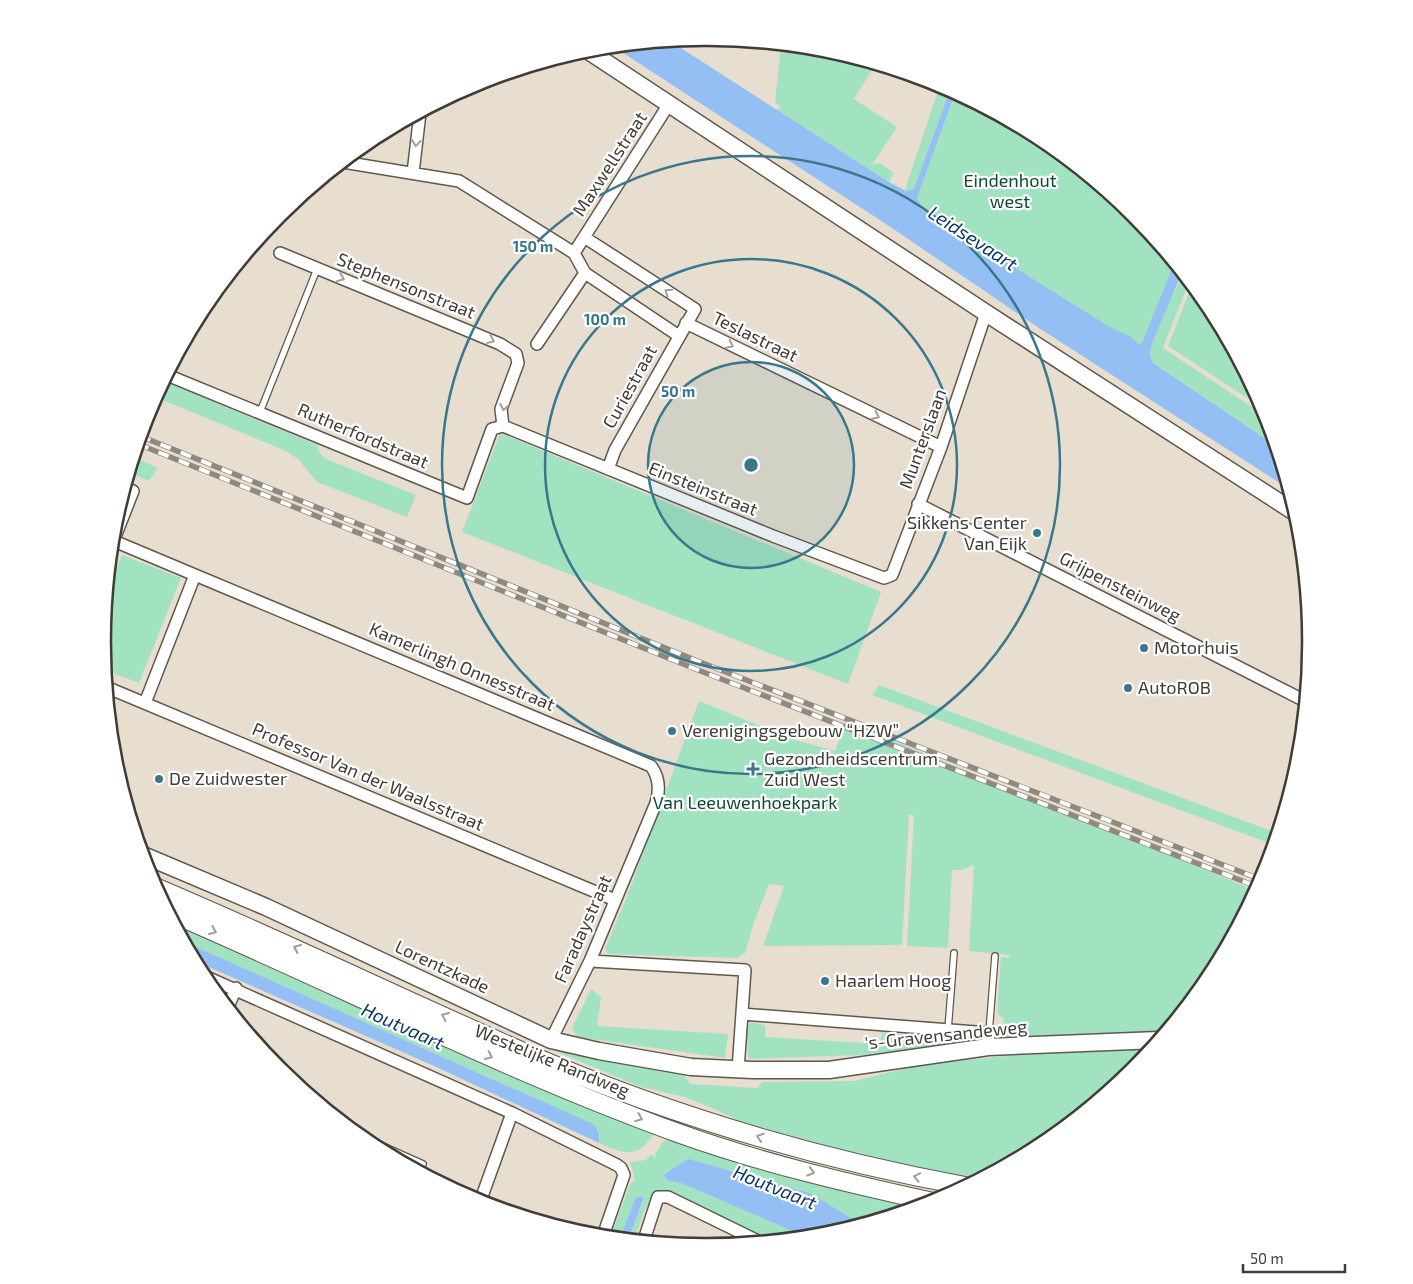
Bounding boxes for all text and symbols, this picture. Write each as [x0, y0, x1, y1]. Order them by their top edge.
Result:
street label: Maxwellstraat [567, 107, 651, 220]
one-way arrow [411, 139, 422, 147]
park label: Eindenhout west [963, 169, 1057, 212]
water label: Leidsevaart [924, 200, 1023, 275]
text: 150 m [513, 237, 553, 255]
street label: Stephensonstraat [334, 247, 479, 323]
one-way arrow [336, 272, 345, 283]
one-way arrow [664, 288, 673, 298]
street label: Teslastraat [709, 306, 802, 366]
text: 100 m [584, 310, 626, 328]
one-way arrow [487, 335, 495, 345]
one-way arrow [725, 338, 734, 349]
street label: Curiestraat [597, 341, 661, 432]
text: 50 m [661, 382, 695, 400]
street label: Munterslaan [894, 386, 950, 492]
street label: Rutherfordstraat [295, 398, 432, 473]
one-way arrow [499, 402, 509, 411]
one-way arrow [871, 409, 880, 420]
street label: Einsteinstraat [646, 456, 761, 520]
centre of rings [742, 456, 760, 474]
place label: Sikkens Center Van Eijk [907, 511, 1027, 554]
marker: Sikkens Center Van Eijk [1031, 527, 1043, 539]
street label: Grijpensteinweg [1056, 546, 1185, 626]
street label: Kamerlingh Onnesstraat [366, 617, 559, 715]
place label: Motorhuis [1154, 636, 1239, 658]
marker: Motorhuis [1138, 642, 1150, 654]
place label: AutoROB [1138, 676, 1211, 698]
marker: AutoROB [1122, 682, 1134, 694]
street label: Professor Van der Waalsstraat [249, 717, 488, 835]
place label: Verenigingsgebouw “HZW” [682, 719, 899, 741]
marker: Verenigingsgebouw “HZW” [666, 725, 678, 737]
place label: Gezondheidscentrum Zuid West [764, 747, 938, 790]
marker: Gezondheidscentrum Zuid West [746, 762, 760, 776]
place label: De Zuidwester [169, 767, 287, 789]
marker: De Zuidwester [153, 773, 165, 785]
park label: Van Leeuwenhoekpark [653, 791, 837, 813]
street label: Faradaystraat [548, 871, 616, 986]
one-way arrow [208, 925, 217, 936]
street label: Lorentzkade [392, 935, 493, 998]
one-way arrow [293, 944, 302, 955]
place label: Haarlem Hoog [835, 969, 951, 991]
marker: Haarlem Hoog [819, 975, 831, 987]
water label: Houtvaart [358, 997, 449, 1054]
one-way arrow [441, 1012, 450, 1023]
street label: 's-Gravensandeweg [864, 1015, 1028, 1053]
street label: Westelijke Randweg [472, 1019, 633, 1101]
one-way arrow [484, 1050, 493, 1061]
one-way arrow [634, 1111, 643, 1122]
one-way arrow [756, 1133, 764, 1143]
water label: Houtvaart [730, 1159, 821, 1214]
one-way arrow [806, 1167, 814, 1177]
one-way arrow [913, 1172, 922, 1183]
scale bar [1243, 1242, 1346, 1274]
text: 50 m [1250, 1249, 1284, 1267]

